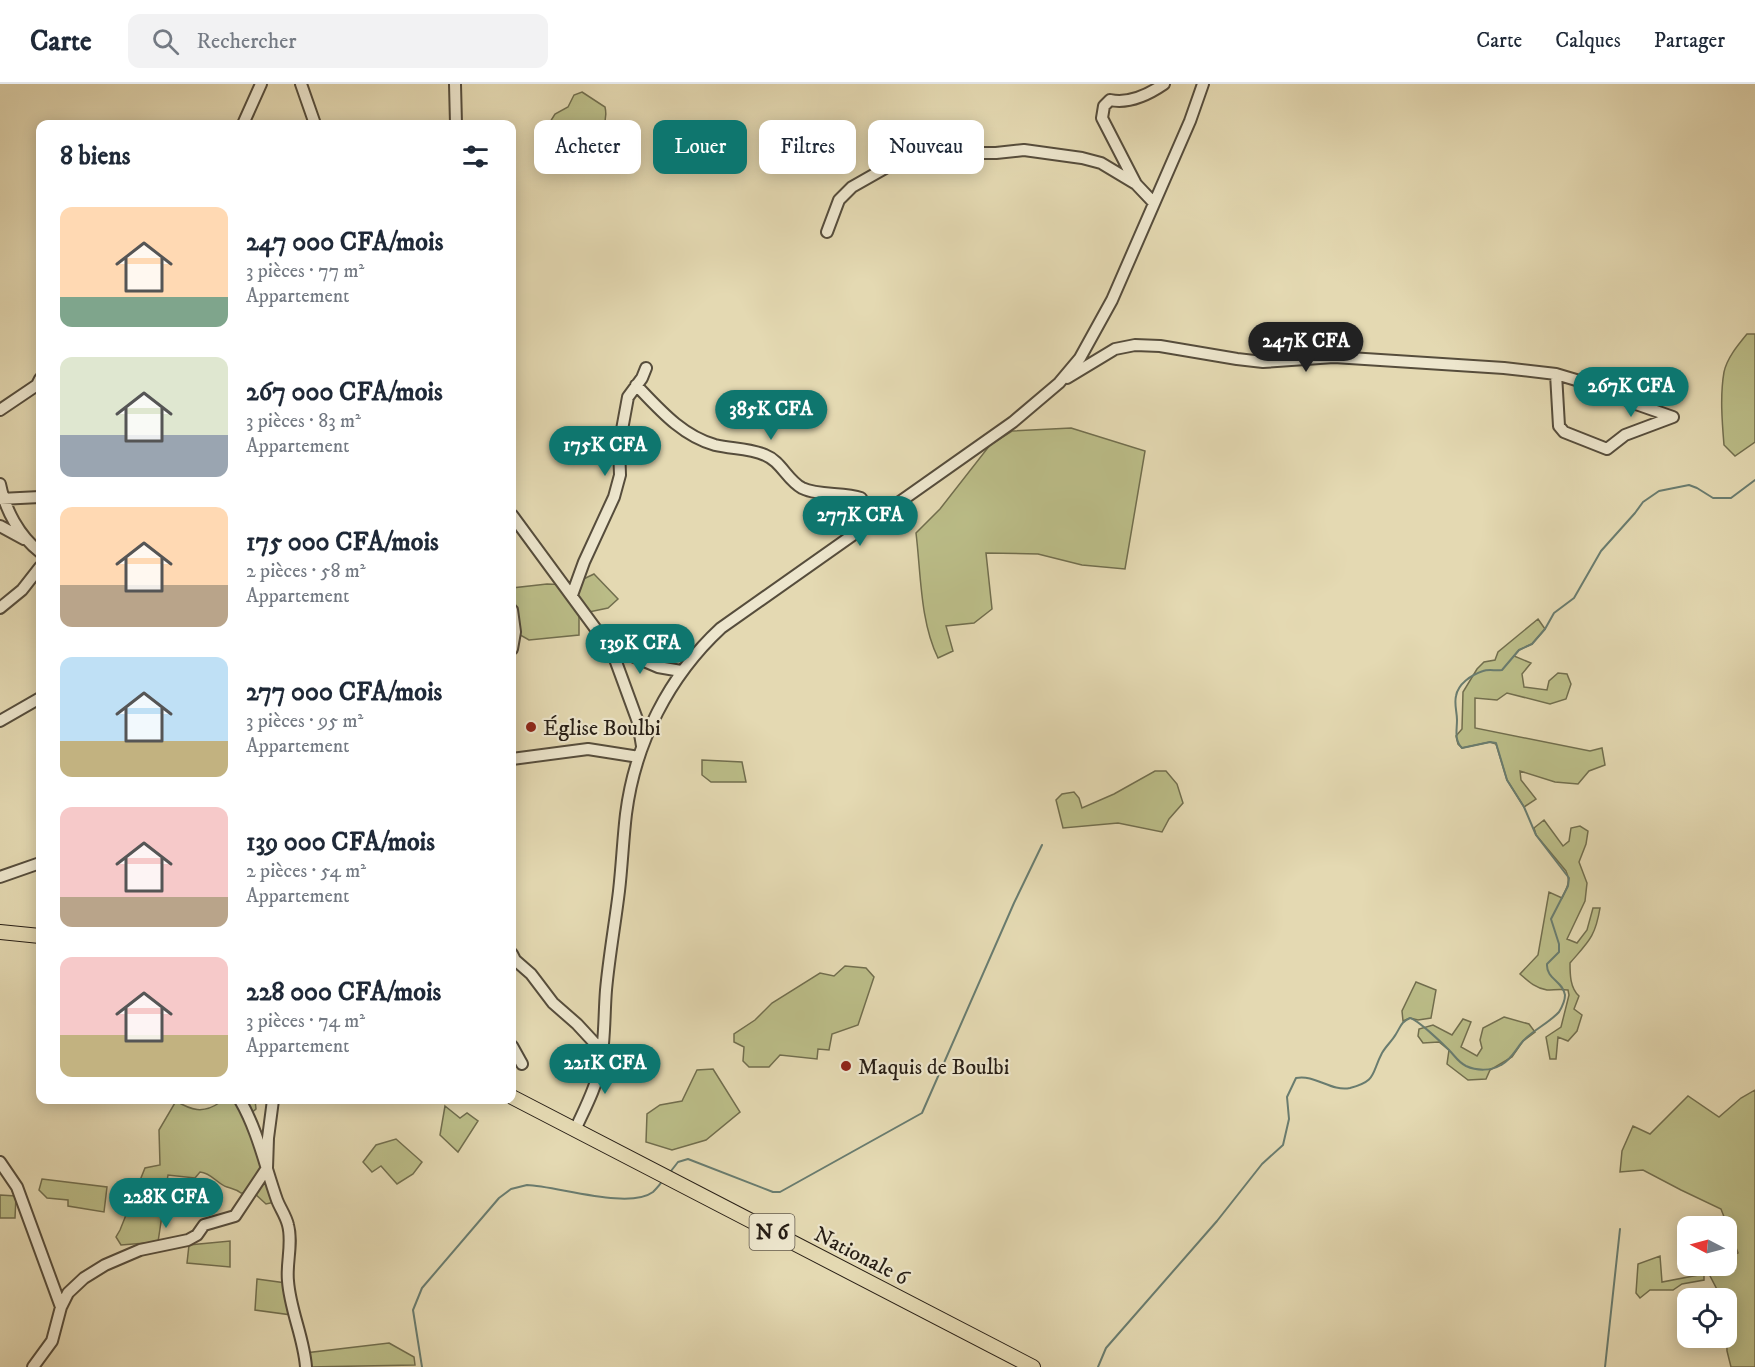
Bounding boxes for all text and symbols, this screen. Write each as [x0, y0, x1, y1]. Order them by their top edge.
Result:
search box [128, 14, 548, 68]
text: Carte [30, 24, 92, 59]
icon: search [149, 25, 182, 58]
text: Rechercher [197, 28, 297, 55]
text: Carte [1476, 28, 1522, 54]
text: Calques [1555, 28, 1621, 54]
text: Partager [1654, 28, 1725, 54]
chip: Acheter [534, 120, 641, 174]
chip: Louer [653, 120, 747, 174]
chip: Filtres [759, 120, 856, 174]
chip: Nouveau [868, 120, 984, 174]
text: 8 biens [60, 140, 131, 173]
icon: filters [459, 140, 492, 173]
text: 247 000 CFA/mois [246, 226, 443, 259]
icon: home [108, 231, 180, 303]
text: 3 pièces · 77 m² [246, 259, 364, 284]
text: Appartement [246, 284, 349, 309]
pin: 247K CFA [1244, 322, 1368, 373]
text: 247K CFA [1262, 329, 1350, 354]
pin: 267K CFA [1569, 367, 1693, 418]
text: 267K CFA [1588, 374, 1674, 399]
text: 267 000 CFA/mois [246, 376, 443, 409]
icon: home [108, 381, 180, 453]
pin: 385K CFA [709, 390, 833, 441]
text: 385K CFA [729, 397, 813, 422]
text: 3 pièces · 83 m² [246, 409, 361, 434]
pin: 175K CFA [543, 426, 667, 477]
text: 175K CFA [563, 433, 647, 458]
text: Appartement [246, 434, 349, 459]
pin: 277K CFA [798, 496, 922, 547]
text: 277K CFA [817, 503, 903, 528]
text: 175 000 CFA/mois [246, 526, 439, 559]
icon: home [108, 531, 180, 603]
text: 2 pièces · 58 m² [246, 559, 366, 584]
text: Appartement [246, 584, 349, 609]
pin: 139K CFA [578, 624, 702, 675]
text: 139K CFA [600, 631, 680, 656]
text: 277 000 CFA/mois [246, 676, 442, 709]
icon: home [108, 681, 180, 753]
text: 3 pièces · 95 m² [246, 709, 363, 734]
place label: Église Boulbi [543, 715, 661, 742]
marker: Église Boulbi [524, 720, 538, 734]
text: Appartement [246, 734, 349, 759]
text: 139 000 CFA/mois [246, 826, 435, 859]
icon: home [108, 831, 180, 903]
text: 2 pièces · 54 m² [246, 859, 366, 884]
text: Appartement [246, 884, 349, 909]
text: 228 000 CFA/mois [246, 976, 441, 1009]
icon: home [108, 981, 180, 1053]
text: 3 pièces · 74 m² [246, 1009, 365, 1034]
text: Appartement [246, 1034, 349, 1059]
pin: 221K CFA [543, 1044, 667, 1095]
text: 221K CFA [563, 1051, 647, 1076]
place label: Maquis de Boulbi [858, 1054, 1009, 1081]
marker: Maquis de Boulbi [839, 1059, 853, 1073]
pin: 228K CFA [104, 1178, 228, 1229]
text: 228K CFA [123, 1185, 209, 1210]
road number: N 6 [750, 1214, 794, 1250]
north arrow [1677, 1216, 1737, 1276]
map controls [1677, 1216, 1737, 1348]
street label: Nationale 6 [809, 1221, 915, 1292]
button: locate [1677, 1288, 1737, 1348]

